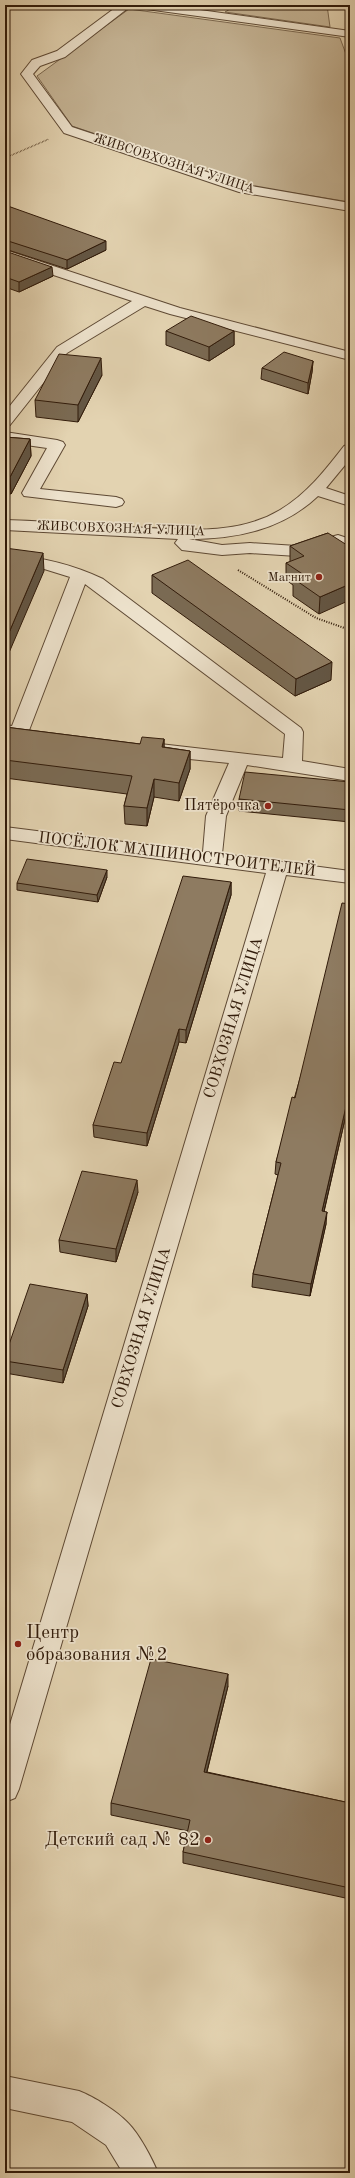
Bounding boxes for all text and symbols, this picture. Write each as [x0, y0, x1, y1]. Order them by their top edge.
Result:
street label: ЖИВСОВХОЗНАЯ УЛИЦА [92, 132, 256, 196]
street label: ЖИВСОВХОЗНАЯ УЛИЦА [37, 520, 205, 538]
place label: Магнит [268, 571, 311, 584]
marker: Магнит [314, 572, 324, 582]
place label: Пятёрочка [184, 798, 260, 814]
marker: Пятёрочка [263, 801, 273, 811]
street label: ПОСЁЛОК МАШИНОСТРОИТЕЛЕЙ [37, 826, 317, 880]
street label: СОВХОЗНАЯ УЛИЦА [202, 935, 266, 1101]
street label: СОВХОЗНАЯ УЛИЦА [110, 1245, 174, 1411]
place label: Центр образования №2 [26, 1624, 167, 1665]
marker: Центр образования №2 [13, 1639, 23, 1649]
place label: Детский сад № 82 [45, 1831, 200, 1850]
marker: Детский сад № 82 [203, 1835, 213, 1845]

